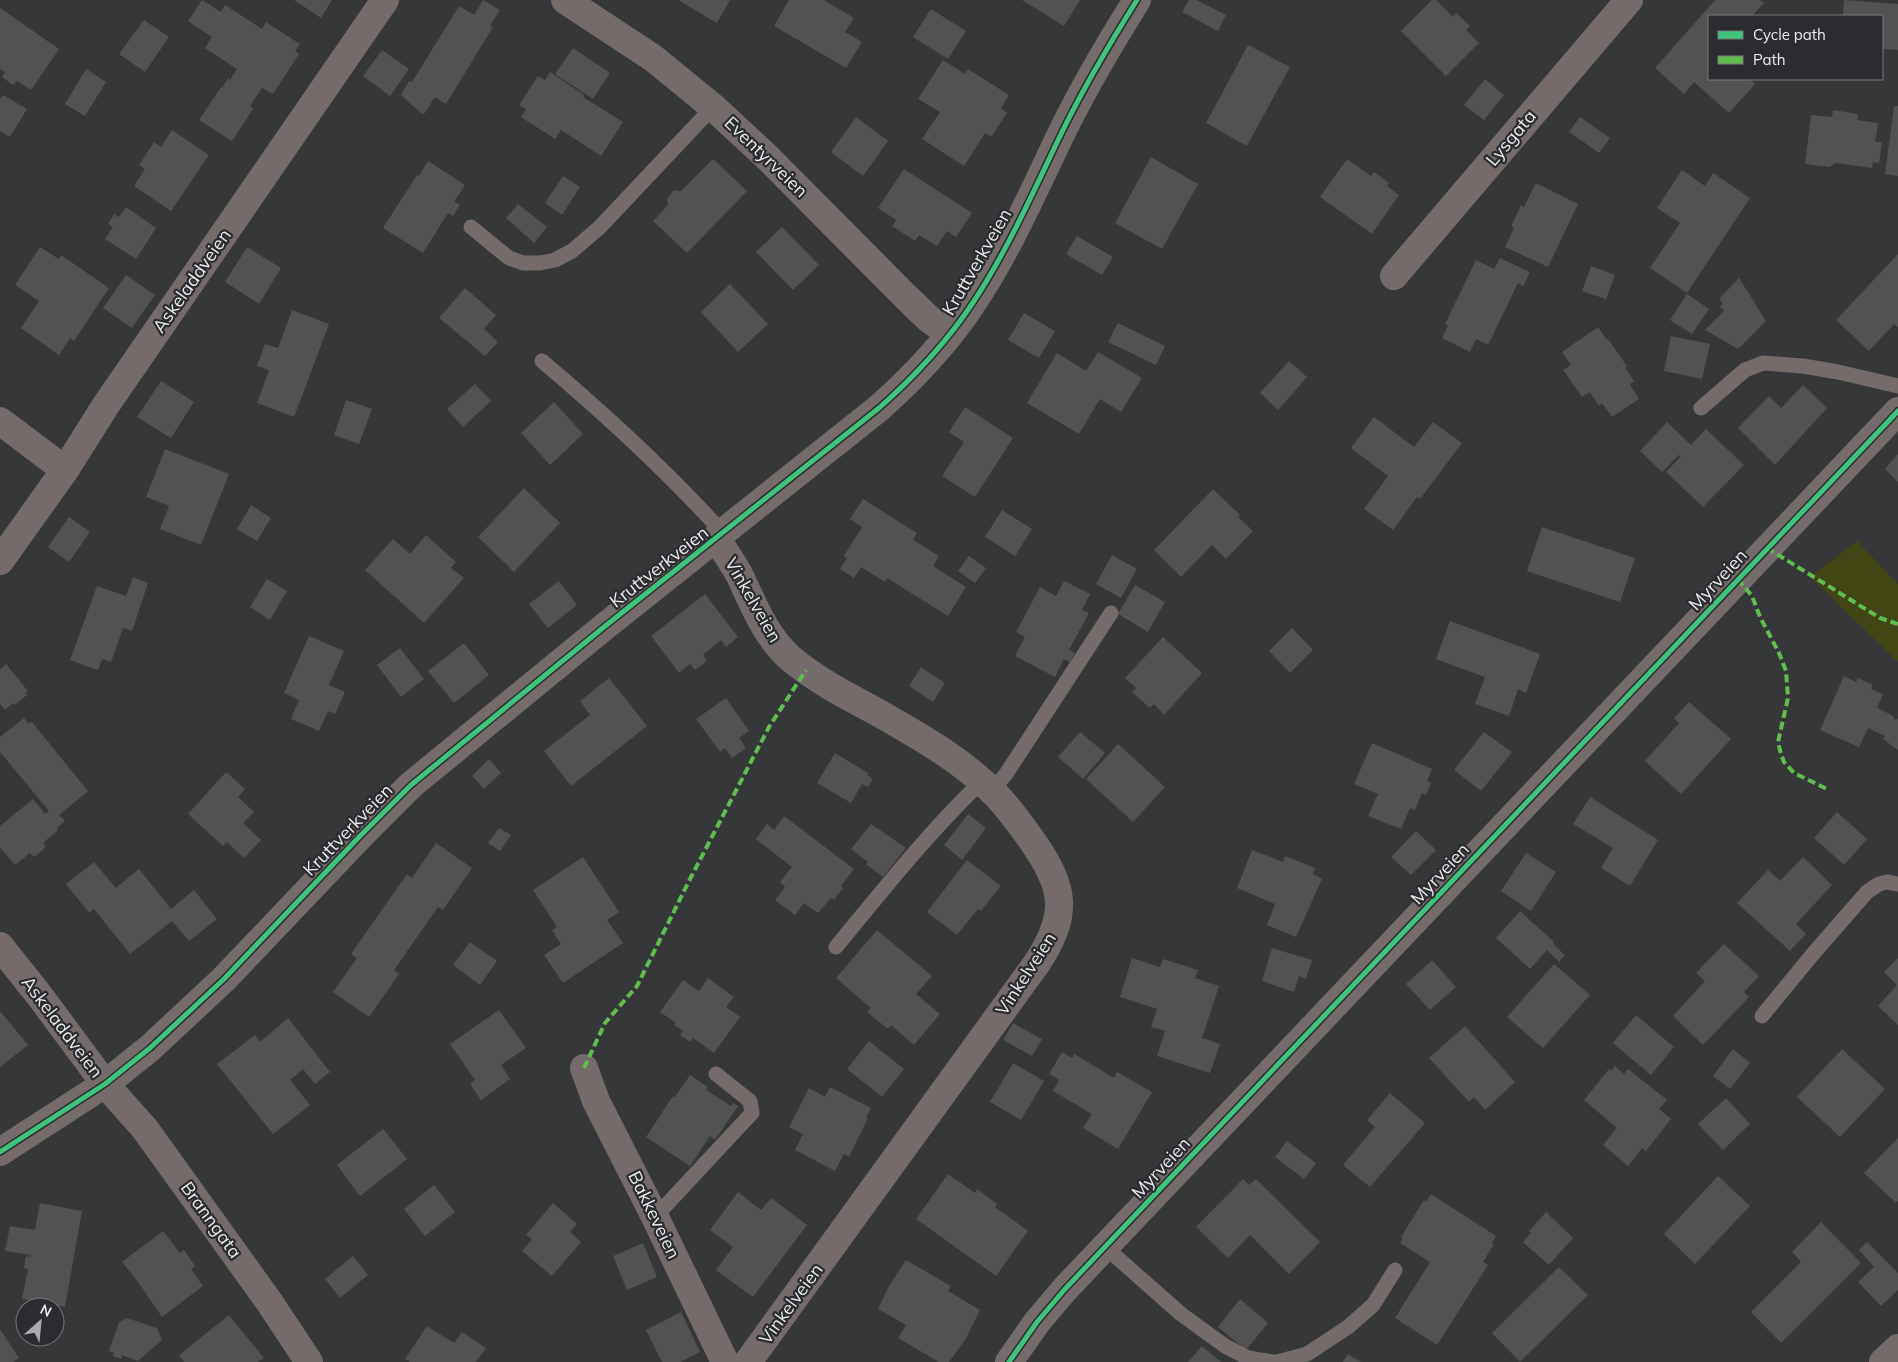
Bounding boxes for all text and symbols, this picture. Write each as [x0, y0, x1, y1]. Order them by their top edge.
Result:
legend [1708, 15, 1883, 80]
text: Cycle path [1753, 25, 1826, 44]
text: Path [1753, 50, 1785, 69]
street label: Lysgata [1481, 105, 1541, 170]
street label: Eventyrveien [720, 111, 813, 202]
street label: Kruttverkveien [937, 204, 1016, 319]
street label: Askeladdveien [147, 224, 236, 337]
street label: Kruttverkveien [605, 521, 713, 612]
street label: Myrveien [1683, 544, 1752, 615]
street label: Vinkelveien [720, 553, 787, 646]
street label: Kruttverkveien [298, 779, 397, 881]
street label: Myrveien [1405, 838, 1474, 909]
street label: Vinkelveien [990, 928, 1061, 1020]
street label: Askeladdveien [17, 971, 108, 1082]
street label: Myrveien [1126, 1132, 1195, 1203]
street label: Bakkeveien [623, 1167, 686, 1262]
street label: Branngata [176, 1177, 247, 1263]
street label: Vinkelveien [754, 1259, 828, 1349]
north arrow [15, 1297, 65, 1347]
text: N [37, 1300, 55, 1321]

